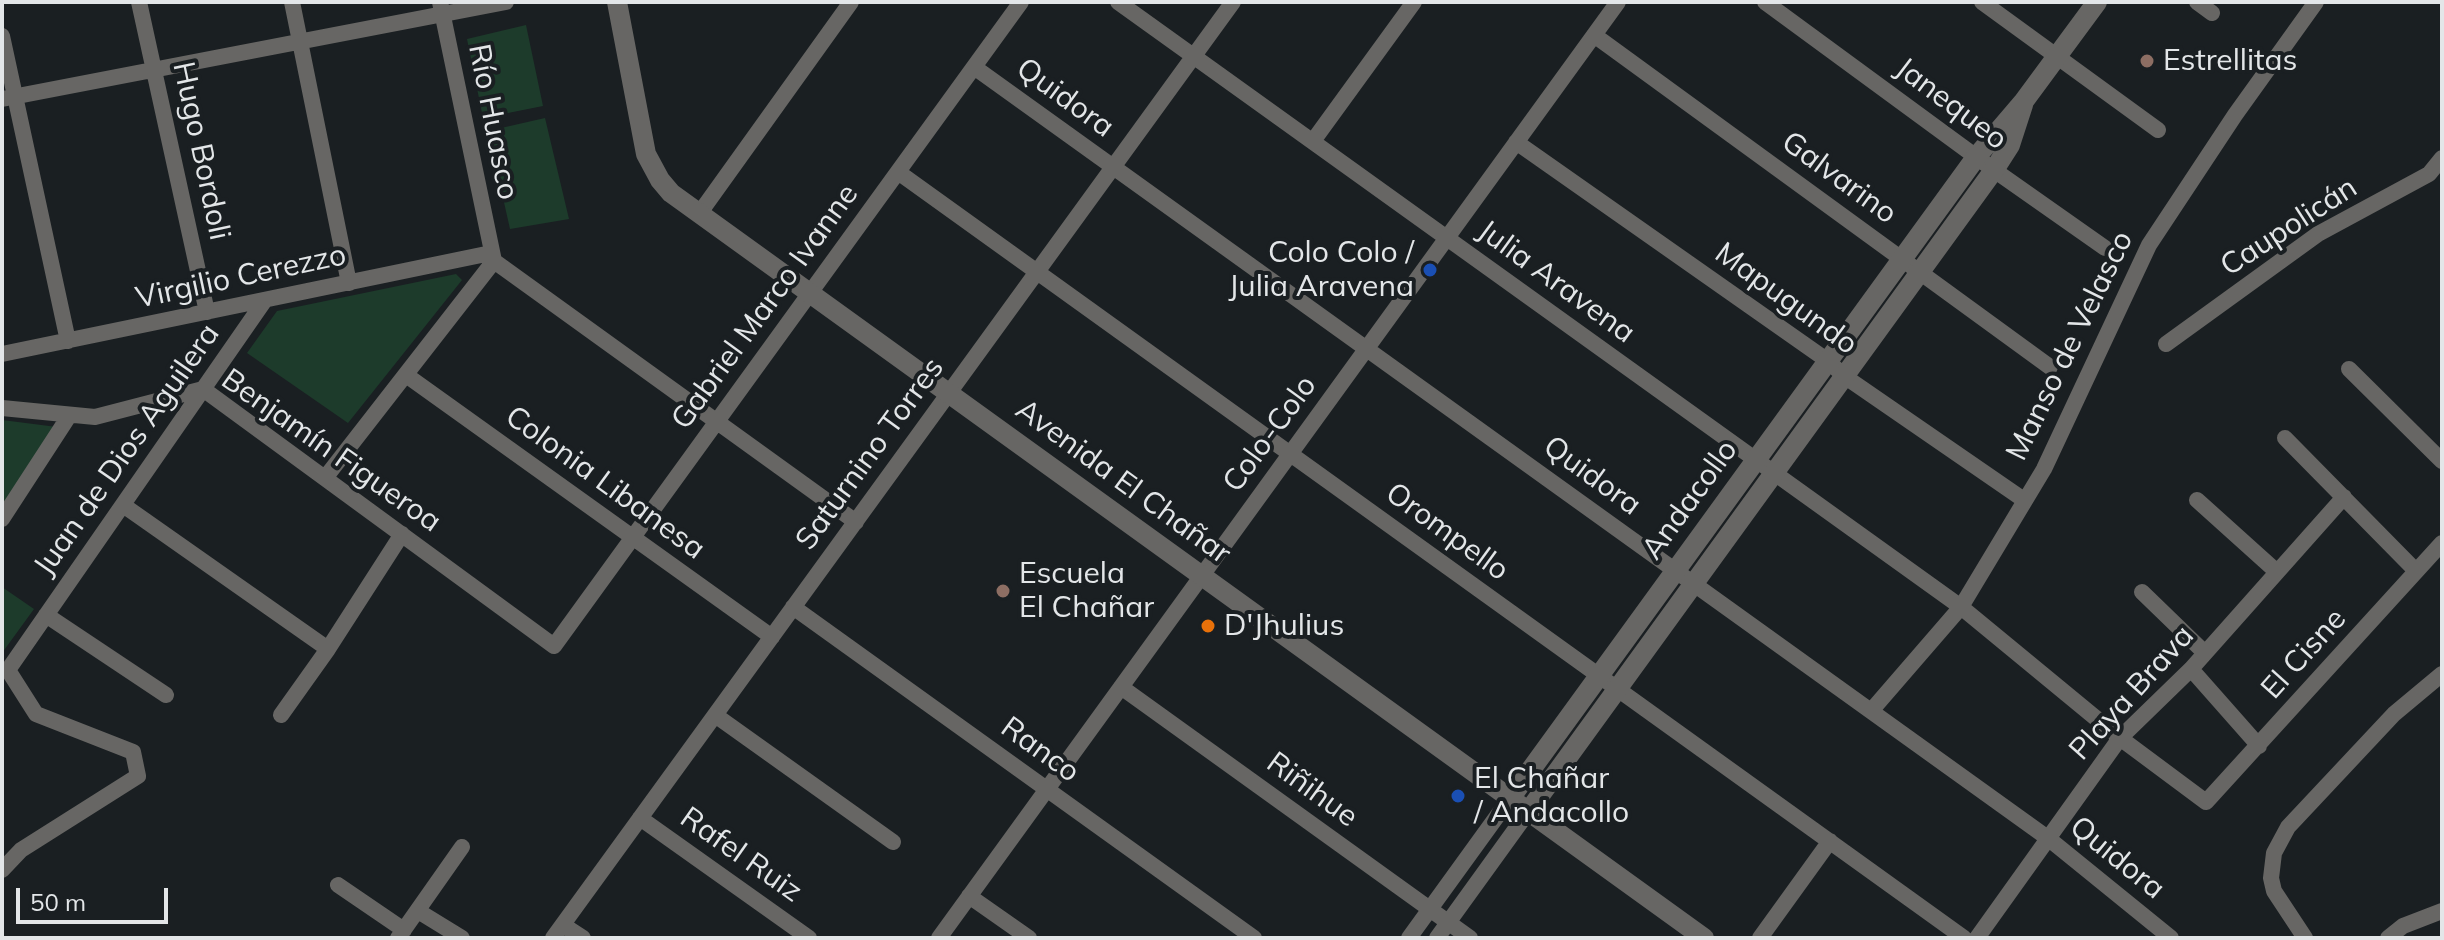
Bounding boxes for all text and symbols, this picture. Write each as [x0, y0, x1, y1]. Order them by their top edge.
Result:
street label: Río Huasco [460, 41, 526, 203]
place label: Estrellitas [2163, 43, 2297, 79]
street label: Janequeo [1888, 50, 2014, 158]
street label: Quidora [1009, 51, 1121, 145]
marker: Estrellitas [2138, 52, 2156, 70]
street label: Hugo Bordoli [165, 59, 237, 243]
street label: Galvarino [1774, 124, 1904, 232]
street label: Caupolicán [2214, 170, 2364, 284]
street label: Gabriel Marco Ivanne [664, 177, 866, 437]
street label: Julia Aravena [1470, 213, 1642, 351]
street label: Manso de Velasco [1999, 226, 2141, 466]
place label: Colo Colo / Julia Aravena [1228, 235, 1414, 306]
street label: Mapugundo [1708, 235, 1864, 363]
street label: Virgilio Cerezzo [133, 237, 349, 317]
marker: Colo Colo / Julia Aravena [1421, 261, 1439, 279]
street label: Juan de Dios Aguilera [27, 317, 227, 583]
street label: Saturnino Torres [788, 351, 952, 557]
street label: Benjamín Figueroa [214, 362, 448, 540]
street label: Colo-Colo [1216, 369, 1324, 499]
street label: Avenida El Chañar [1008, 392, 1238, 572]
street label: Colonia Libanesa [498, 399, 712, 567]
street label: Quidora [1536, 429, 1648, 523]
street label: Andacollo [1635, 433, 1745, 567]
street label: Orompello [1379, 475, 1515, 589]
place label: Escuela El Chañar [1019, 556, 1154, 626]
marker: Escuela El Chañar [994, 582, 1012, 600]
street label: El Cisne [2254, 601, 2354, 707]
place label: D'Jhulius [1224, 608, 1344, 644]
marker: D'Jhulius [1199, 617, 1217, 635]
street label: Playa Brava [2062, 618, 2202, 768]
street label: Ranco [994, 710, 1086, 790]
street label: Riñihue [1259, 745, 1365, 835]
place label: El Chañar / Andacollo [1474, 761, 1629, 832]
marker: El Chañar / Andacollo [1449, 787, 1467, 805]
street label: Rafel Ruiz [673, 800, 809, 910]
street label: Quidora [2062, 809, 2172, 907]
scale bar [20, 872, 172, 922]
text: 50 m [30, 887, 86, 917]

